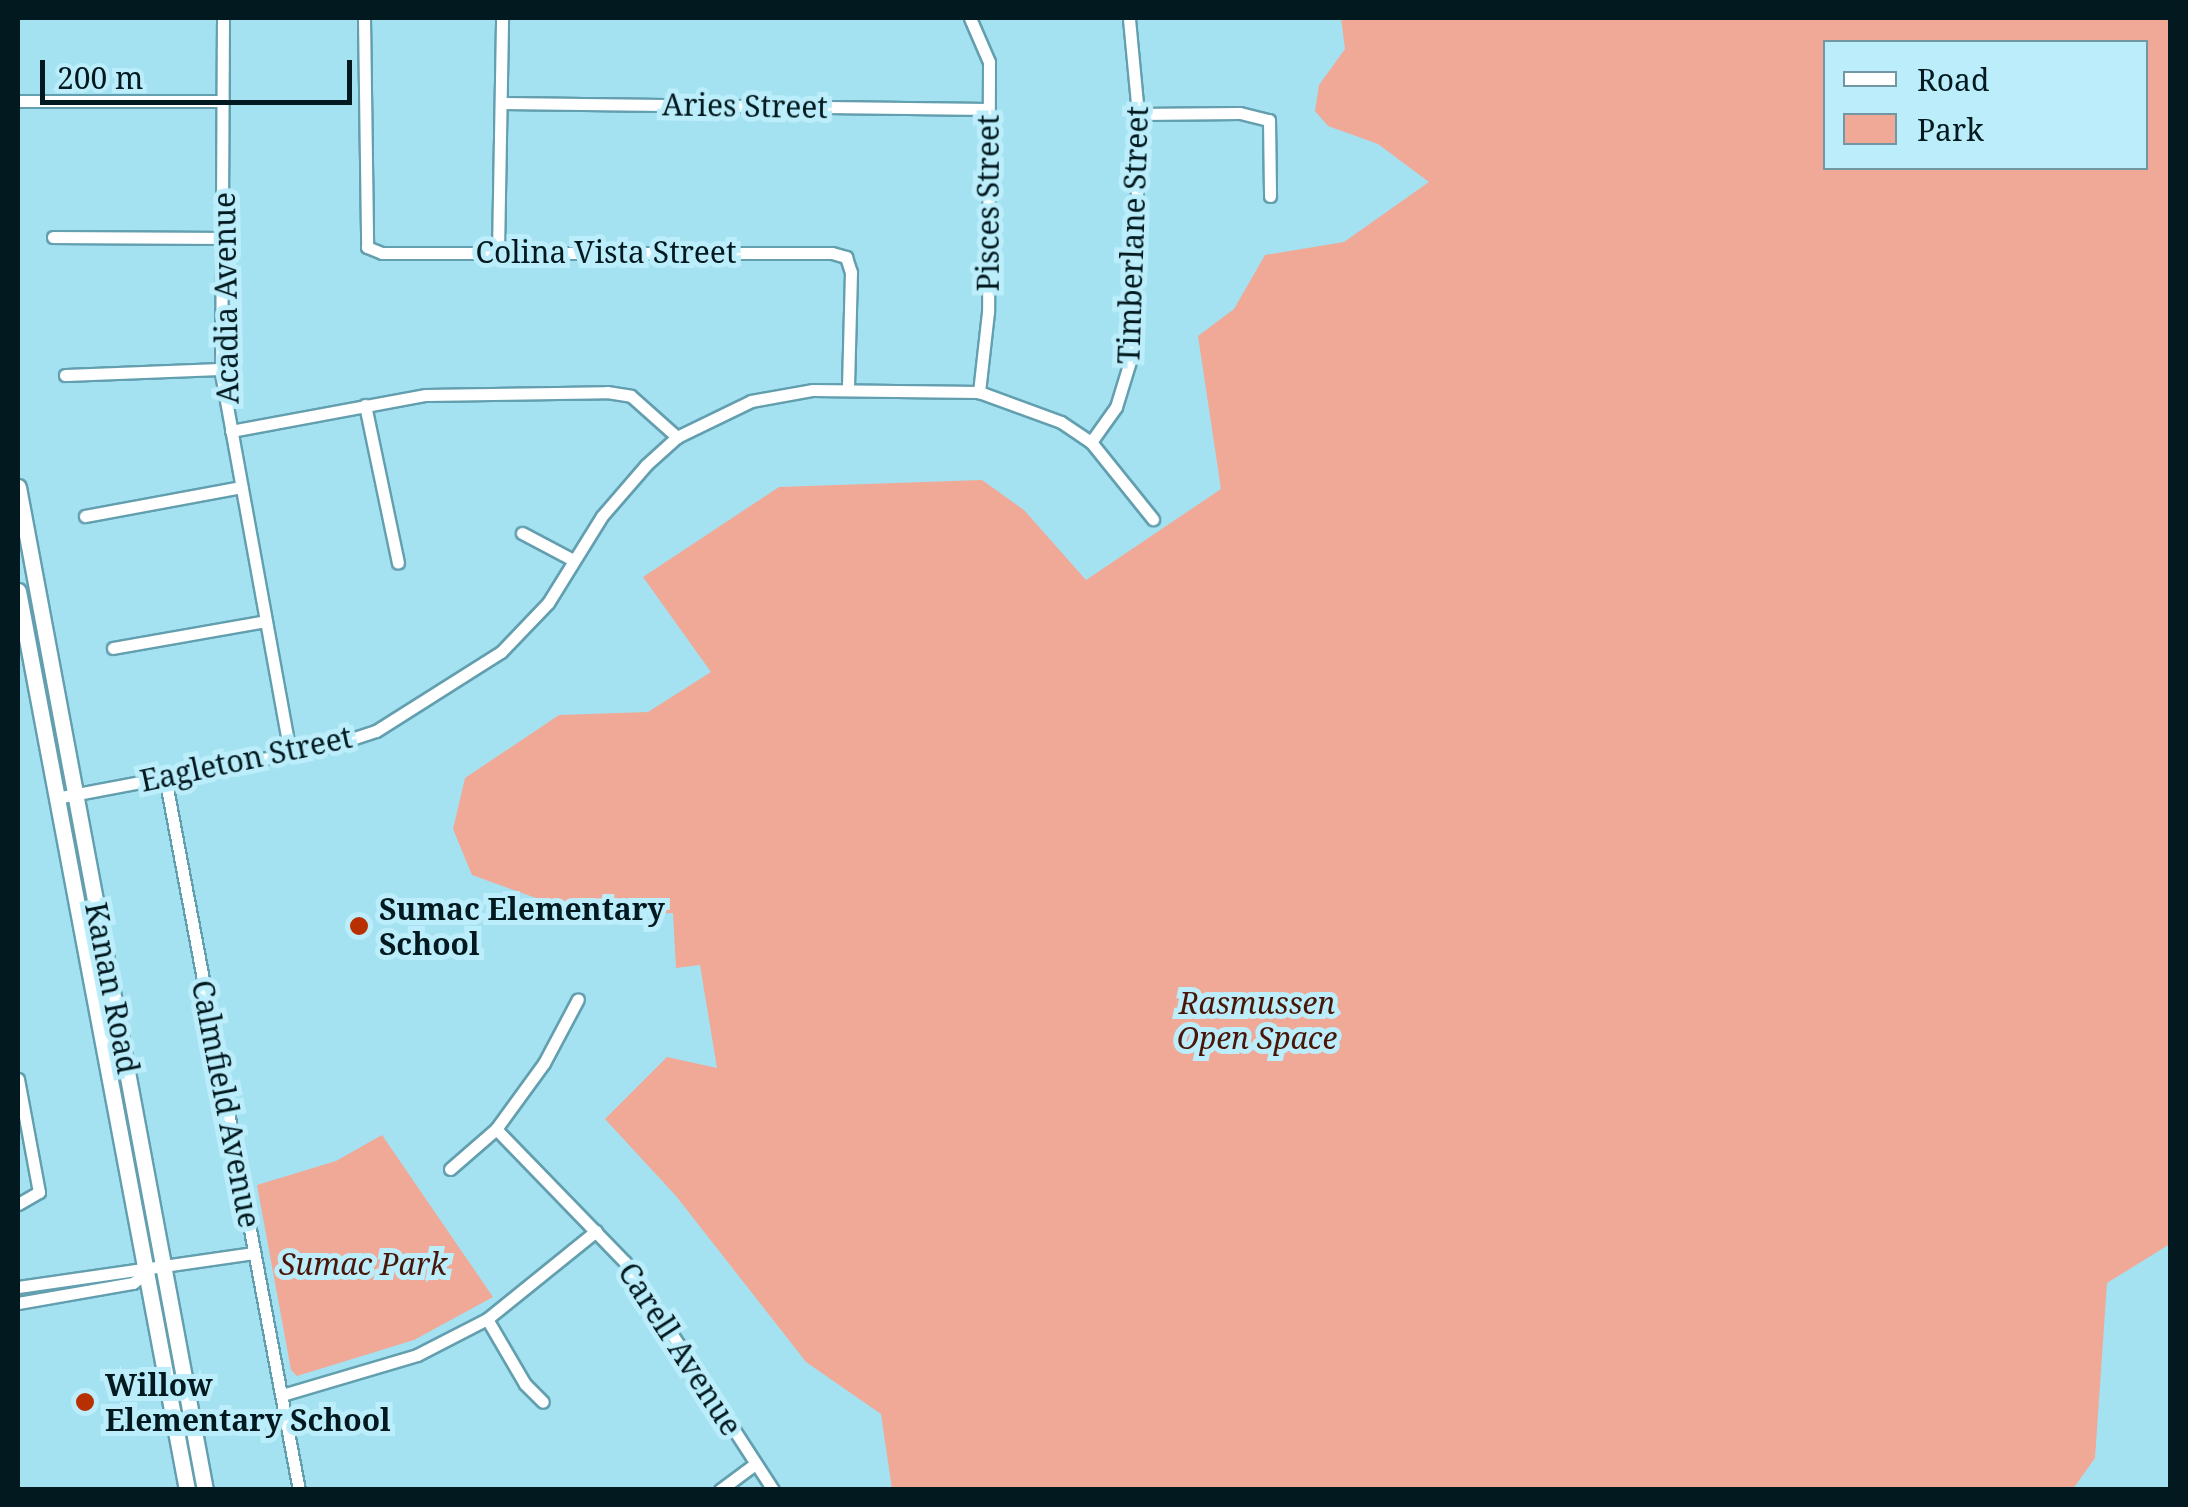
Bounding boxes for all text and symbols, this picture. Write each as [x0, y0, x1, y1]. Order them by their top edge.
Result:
scale bar [45, 40, 358, 102]
legend [1823, 40, 2148, 170]
text: 200 m [57, 57, 143, 98]
text: Road [1917, 59, 1989, 100]
street label: Aries Street [662, 87, 828, 125]
street label: Timberlane Street [1111, 105, 1155, 365]
text: Park [1917, 109, 1984, 150]
street label: Pisces Street [970, 114, 1006, 292]
street label: Acadia Avenue [206, 192, 246, 404]
street label: Colina Vista Street [476, 234, 736, 270]
street label: Eagleton Street [137, 719, 355, 799]
place label: Sumac Elementary School [379, 891, 665, 962]
street label: Kanan Road [78, 899, 146, 1077]
marker: Sumac Elementary School [348, 915, 370, 937]
street label: Calmfield Avenue [184, 977, 268, 1231]
park label: Rasmussen Open Space [1177, 985, 1337, 1056]
park label: Sumac Park [279, 1246, 447, 1282]
street label: Carell Avenue [611, 1256, 749, 1442]
place label: Willow Elementary School [105, 1367, 391, 1438]
marker: Willow Elementary School [74, 1391, 96, 1413]

